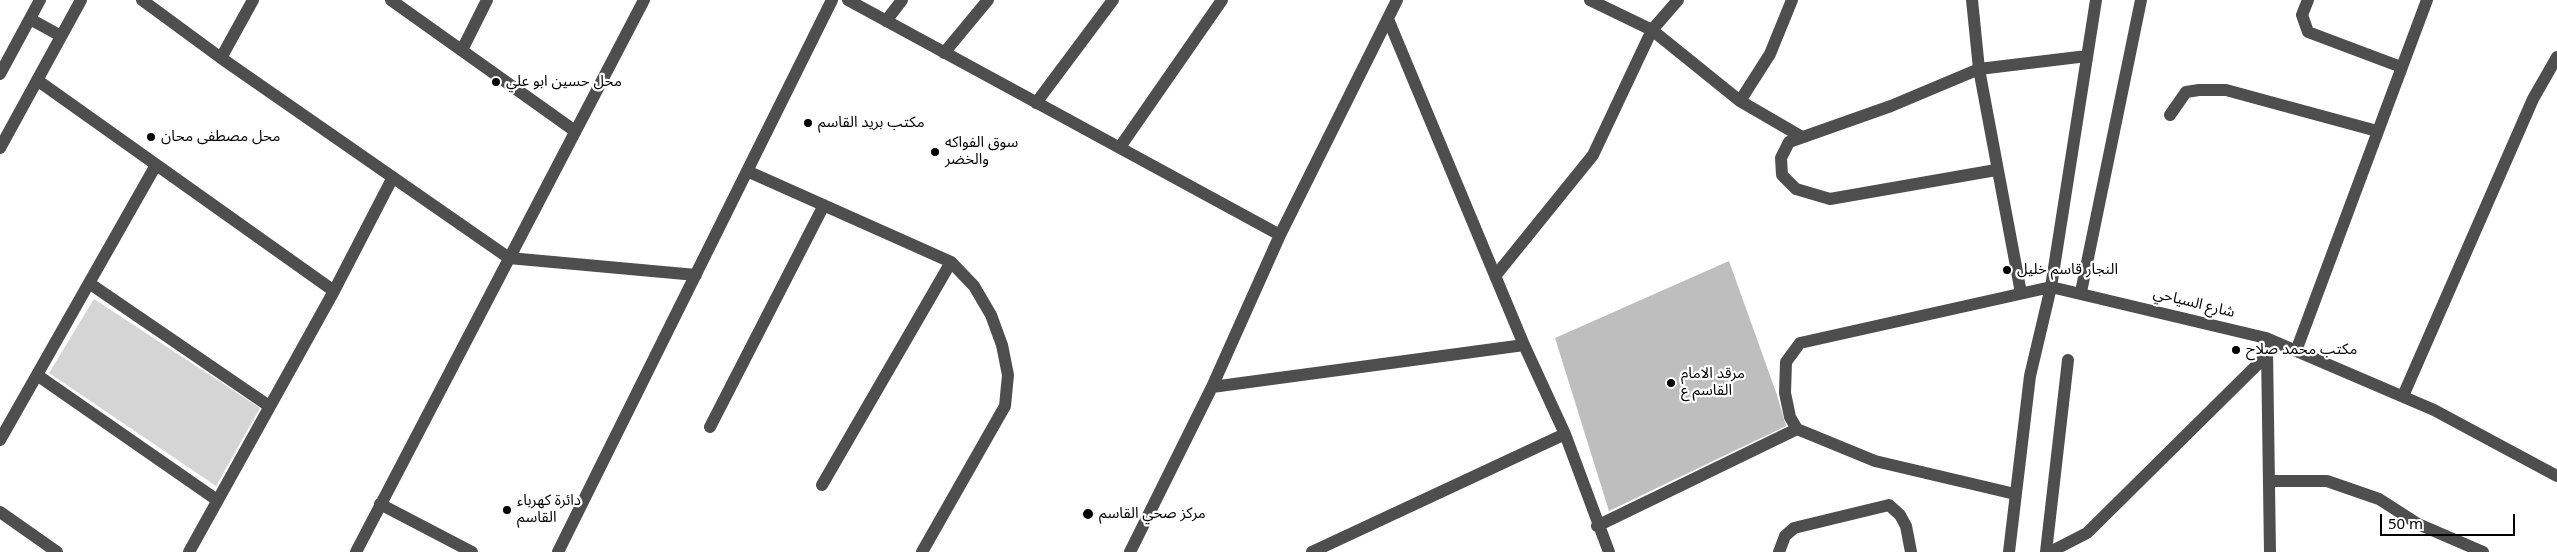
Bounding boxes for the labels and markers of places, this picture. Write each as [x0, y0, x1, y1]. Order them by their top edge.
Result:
place label: محل حسين ابو علي [506, 73, 622, 91]
marker: محل حسين ابو علي [490, 76, 502, 88]
place label: مكتب بريد القاسم [818, 114, 925, 132]
marker: مكتب بريد القاسم [802, 117, 814, 129]
place label: محل مصطفى محان [161, 128, 280, 146]
marker: محل مصطفى محان [145, 131, 157, 143]
place label: سوق الفواكه والخضر [945, 134, 1018, 169]
marker: سوق الفواكه والخضر [929, 146, 941, 158]
place label: النجار قاسم خليل [2017, 261, 2118, 279]
marker: النجار قاسم خليل [2001, 264, 2013, 276]
place label: مكتب محمد صلاح [2246, 341, 2357, 359]
marker: مكتب محمد صلاح [2230, 344, 2242, 356]
place label: مرقد الامام القاسم ع [1681, 365, 1745, 400]
marker: مرقد الامام القاسم ع [1665, 377, 1677, 389]
place label: دائرة كهرباء القاسم [517, 492, 581, 527]
marker: دائرة كهرباء القاسم [501, 504, 513, 516]
place label: مركز صحي القاسم [1099, 505, 1206, 523]
marker: مركز صحي القاسم [1081, 507, 1095, 521]

